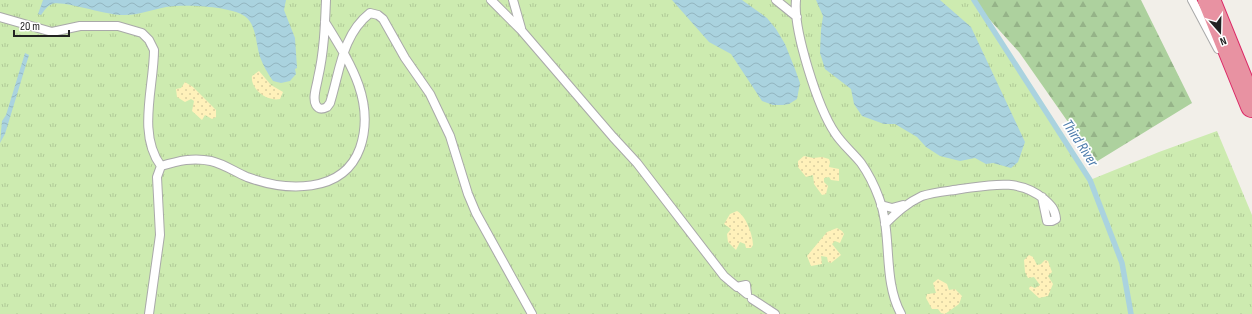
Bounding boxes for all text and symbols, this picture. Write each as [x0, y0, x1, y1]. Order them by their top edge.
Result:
scale bar [14, 12, 69, 38]
north arrow [1200, 12, 1240, 52]
text: 20 m [20, 19, 40, 34]
text: N [1218, 34, 1228, 48]
water label: Third River [1058, 116, 1103, 171]

